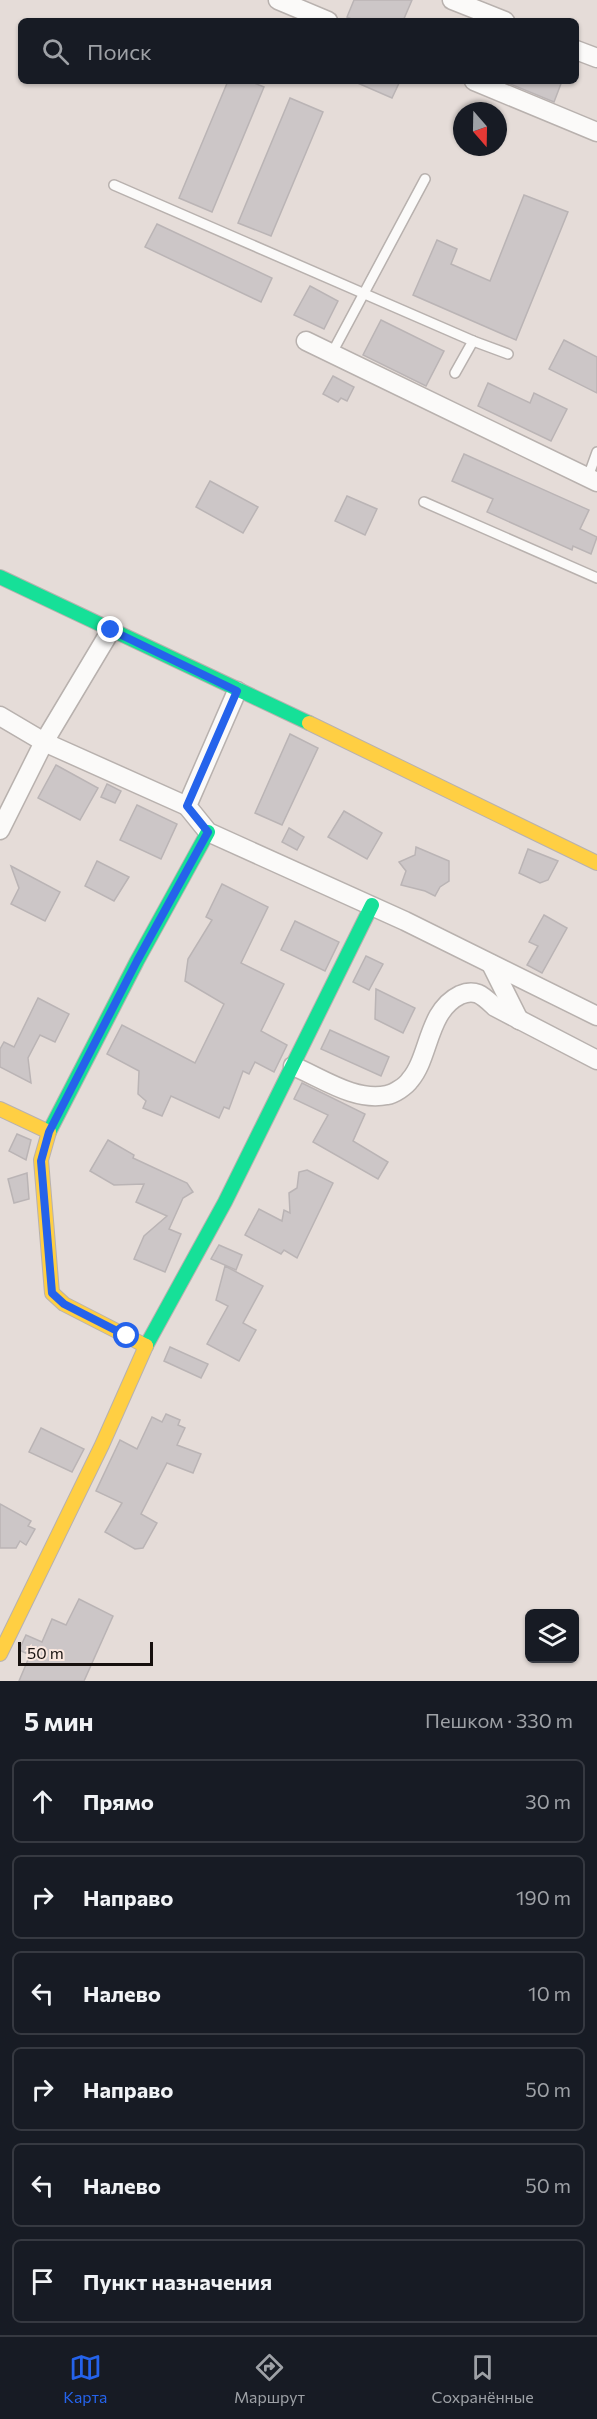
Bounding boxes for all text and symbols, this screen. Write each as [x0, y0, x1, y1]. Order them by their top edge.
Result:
search box [18, 18, 579, 84]
icon: search [39, 35, 72, 68]
text: Поиск [87, 38, 152, 65]
north arrow [453, 102, 507, 156]
route end [97, 616, 123, 642]
route start [113, 1322, 139, 1348]
map controls [525, 1609, 579, 1663]
button: layers [525, 1609, 579, 1663]
scale bar [18, 1639, 153, 1666]
text: 50 m [27, 1643, 64, 1662]
text: 5 мин [24, 1705, 94, 1736]
text: Пешком · 330 m [425, 1708, 573, 1732]
icon: ahead [26, 1785, 59, 1818]
text: Прямо [83, 1788, 154, 1815]
text: 30 m [525, 1789, 571, 1813]
icon: right [26, 1881, 59, 1914]
text: Направо [83, 1884, 173, 1911]
text: 190 m [516, 1885, 571, 1909]
icon: left [26, 1977, 59, 2010]
text: Налево [83, 1980, 161, 2007]
text: 10 m [528, 1981, 571, 2005]
icon: right [26, 2073, 59, 2106]
text: Направо [83, 2076, 173, 2103]
text: 50 m [525, 2077, 571, 2101]
icon: left [26, 2169, 59, 2202]
text: Налево [83, 2172, 161, 2199]
text: 50 m [525, 2173, 571, 2197]
icon: arrive [26, 2265, 59, 2298]
text: Пункт назначения [83, 2268, 272, 2295]
tab: Карта [63, 2351, 107, 2406]
tab: Маршрут [234, 2351, 305, 2406]
tab: Сохранённые [432, 2351, 534, 2406]

